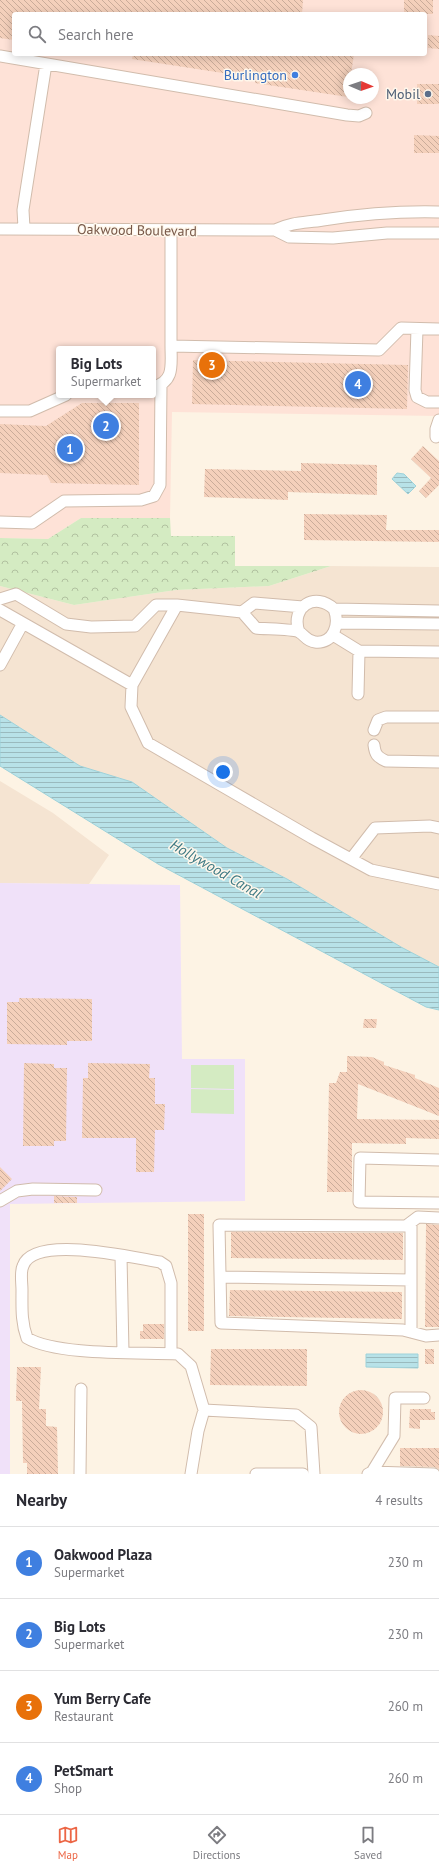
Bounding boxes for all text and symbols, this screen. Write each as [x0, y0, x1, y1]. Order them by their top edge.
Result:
search box [12, 12, 427, 56]
icon: search [26, 23, 48, 45]
text: Search here [58, 25, 134, 44]
place label: Burlington [224, 66, 287, 84]
north arrow [343, 68, 379, 104]
marker: Burlington [290, 70, 300, 80]
place label: Mobil [386, 85, 420, 103]
marker: Mobil [423, 89, 433, 99]
street label: Oakwood Boulevard [77, 220, 197, 240]
popup [56, 346, 156, 398]
pin: 3 [199, 350, 225, 380]
text: Big Lots [71, 354, 122, 373]
pin: 4 [345, 369, 371, 399]
text: Supermarket [71, 373, 141, 390]
pin: 2 [93, 411, 119, 441]
pin: 1 [57, 434, 83, 464]
your location [213, 762, 233, 782]
water label: Hollywood Canal [167, 835, 265, 902]
text: Nearby [16, 1489, 67, 1511]
text: 4 results [375, 1492, 423, 1509]
text: Oakwood Plaza [54, 1545, 152, 1564]
text: 1 [25, 1554, 33, 1571]
text: 230 m [388, 1554, 423, 1571]
text: Supermarket [54, 1564, 124, 1581]
text: Big Lots [54, 1617, 106, 1636]
text: 2 [25, 1626, 33, 1643]
text: 230 m [388, 1626, 423, 1643]
text: Supermarket [54, 1636, 124, 1653]
text: Yum Berry Cafe [54, 1689, 151, 1708]
text: 3 [25, 1698, 33, 1715]
text: 260 m [388, 1698, 423, 1715]
text: Restaurant [54, 1708, 113, 1725]
text: PetSmart [54, 1761, 113, 1780]
text: 4 [25, 1770, 33, 1787]
text: 260 m [388, 1770, 423, 1787]
text: Shop [54, 1780, 82, 1797]
tab: Map [57, 1824, 79, 1862]
tab: Directions [193, 1824, 240, 1862]
tab: Saved [354, 1824, 382, 1862]

